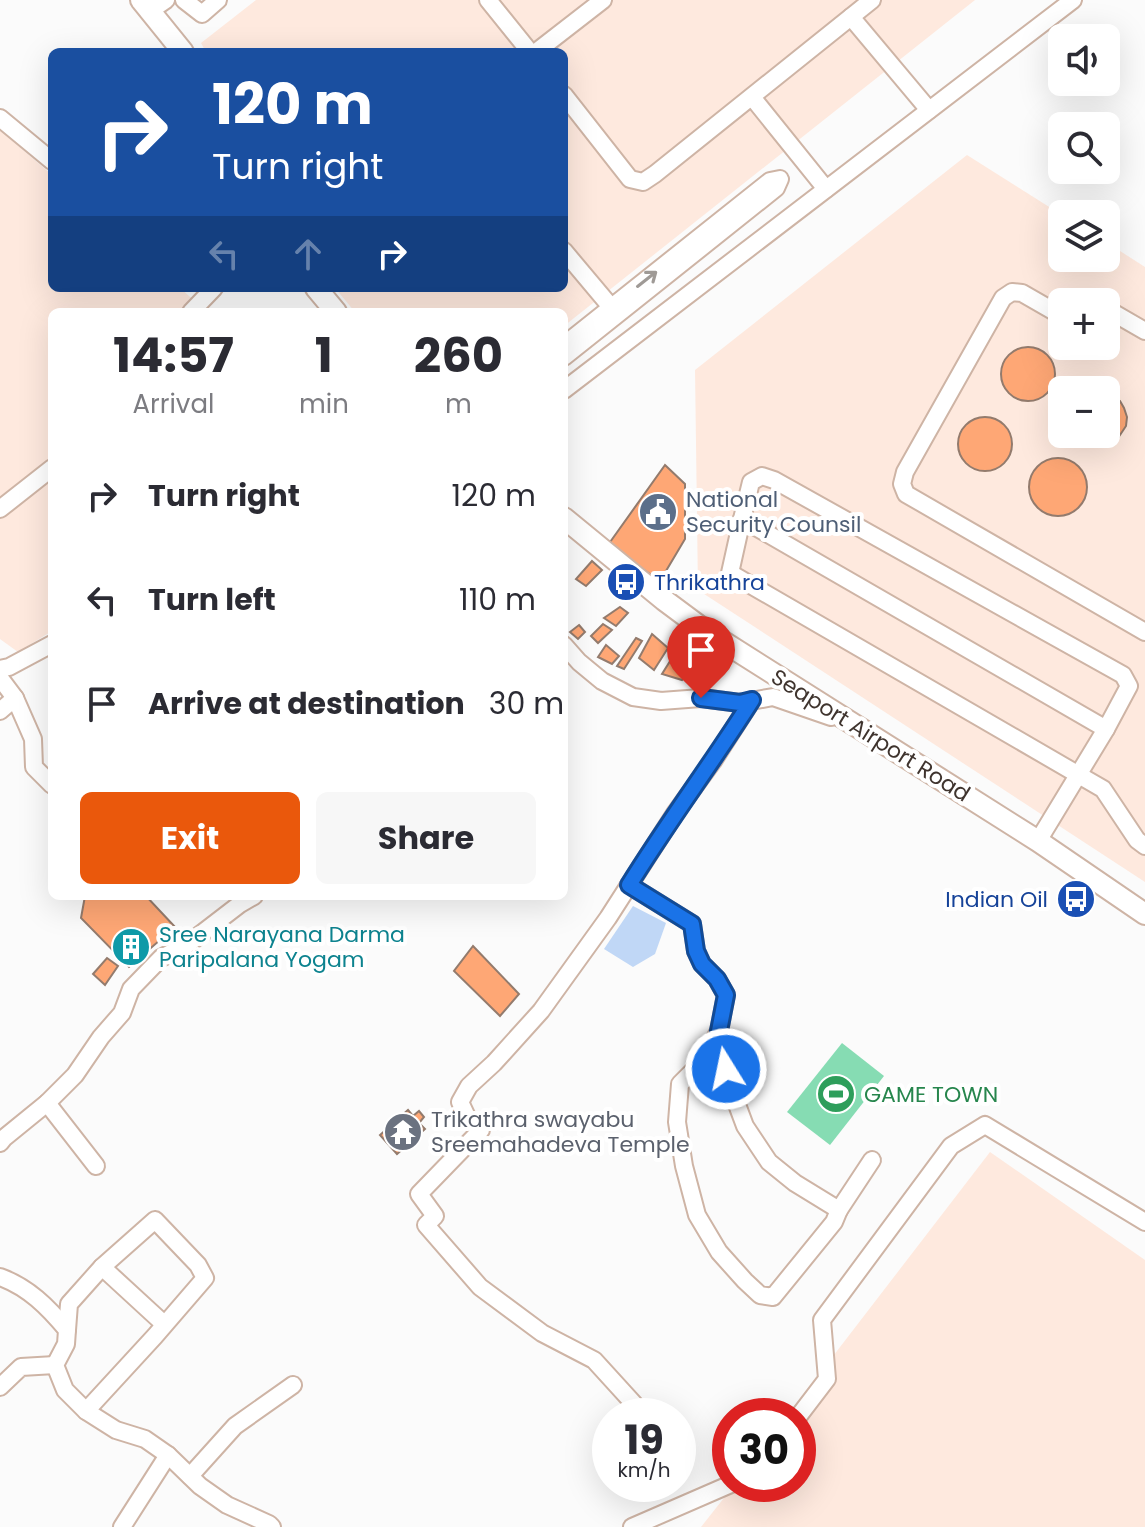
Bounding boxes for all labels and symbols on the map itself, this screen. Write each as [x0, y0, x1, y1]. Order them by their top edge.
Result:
one-way arrow [636, 270, 657, 287]
place label: National Security Counsil [686, 484, 861, 540]
public building icon: National Security Counsil [637, 491, 679, 533]
bus stop icon: Thrikathra [605, 561, 647, 603]
place label: Thrikathra [654, 567, 765, 598]
pin [667, 616, 735, 698]
street label: Seaport Airport Road [765, 662, 976, 809]
bus stop icon: Indian Oil [1055, 878, 1097, 920]
place label: Indian Oil [945, 884, 1048, 915]
place label: Sree Narayana Darma Paripalana Yogam [159, 919, 405, 975]
building icon: Sree Narayana Darma Paripalana Yogam [110, 926, 152, 968]
position arrow [684, 1027, 768, 1111]
sports icon: GAME TOWN [815, 1073, 857, 1115]
place label: GAME TOWN [864, 1079, 998, 1110]
place label: Trikathra swayabu Sreemahadeva Temple [431, 1104, 690, 1160]
temple icon: Trikathra swayabu Sreemahadeva Temple [382, 1111, 424, 1153]
speed limit sign: 30 [712, 1398, 816, 1502]

